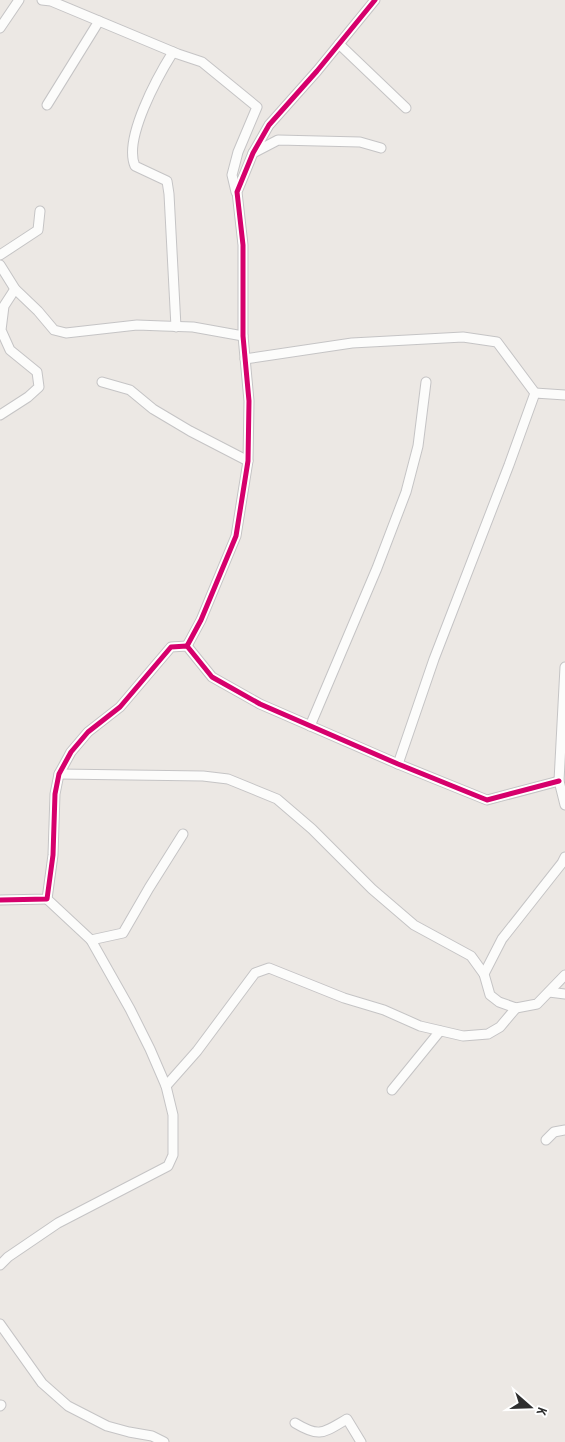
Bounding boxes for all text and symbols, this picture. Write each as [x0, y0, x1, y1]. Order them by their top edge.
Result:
north arrow [505, 1382, 555, 1432]
text: K [533, 1405, 551, 1418]

